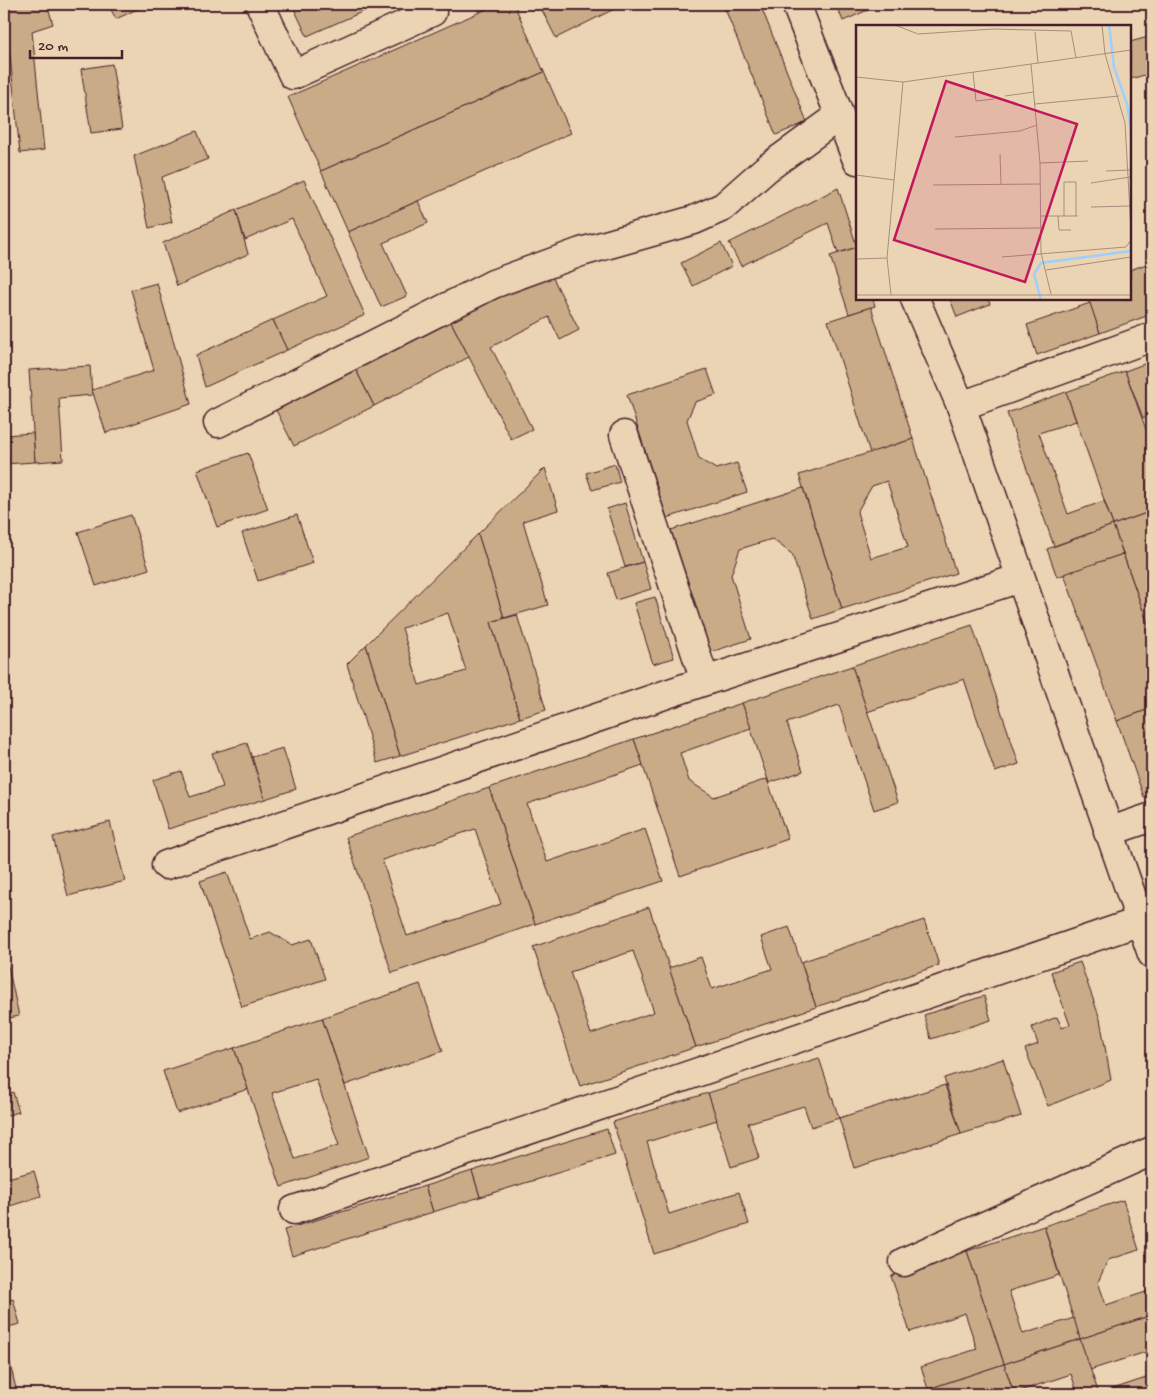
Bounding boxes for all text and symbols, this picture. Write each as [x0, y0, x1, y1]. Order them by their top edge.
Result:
inset map [856, 25, 1131, 300]
scale bar [30, 28, 122, 60]
text: 20 m [38, 38, 68, 56]

